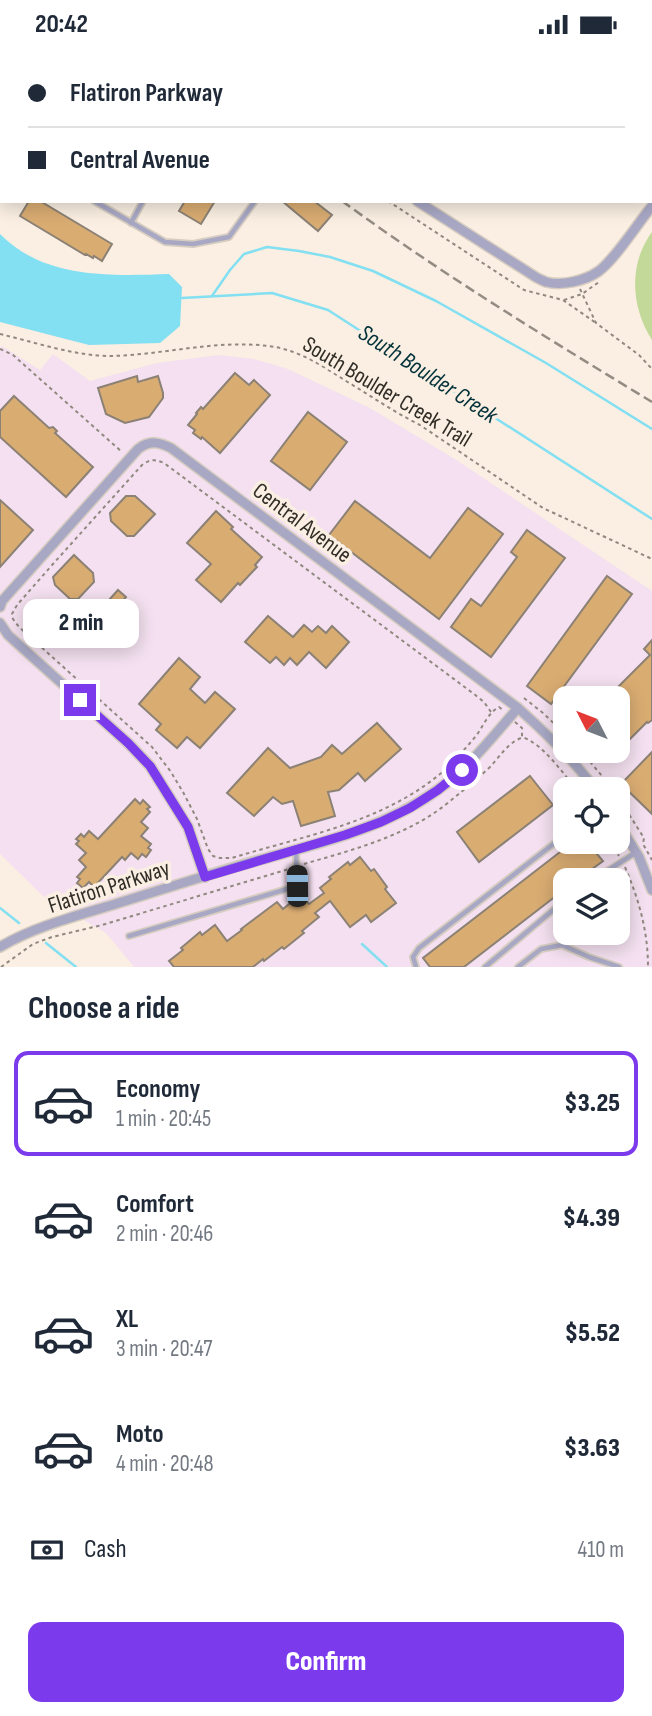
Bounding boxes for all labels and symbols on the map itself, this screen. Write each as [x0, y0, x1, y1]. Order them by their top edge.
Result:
water label: South Boulder Creek [353, 318, 504, 430]
street label: South Boulder Creek Trail [298, 331, 476, 453]
street label: Central Avenue [247, 477, 357, 569]
callout: 2 min [22, 599, 138, 647]
route end [64, 684, 96, 716]
north arrow [553, 686, 630, 763]
route start [446, 754, 478, 786]
street label: Flatiron Parkway [45, 854, 174, 920]
car [287, 865, 308, 907]

